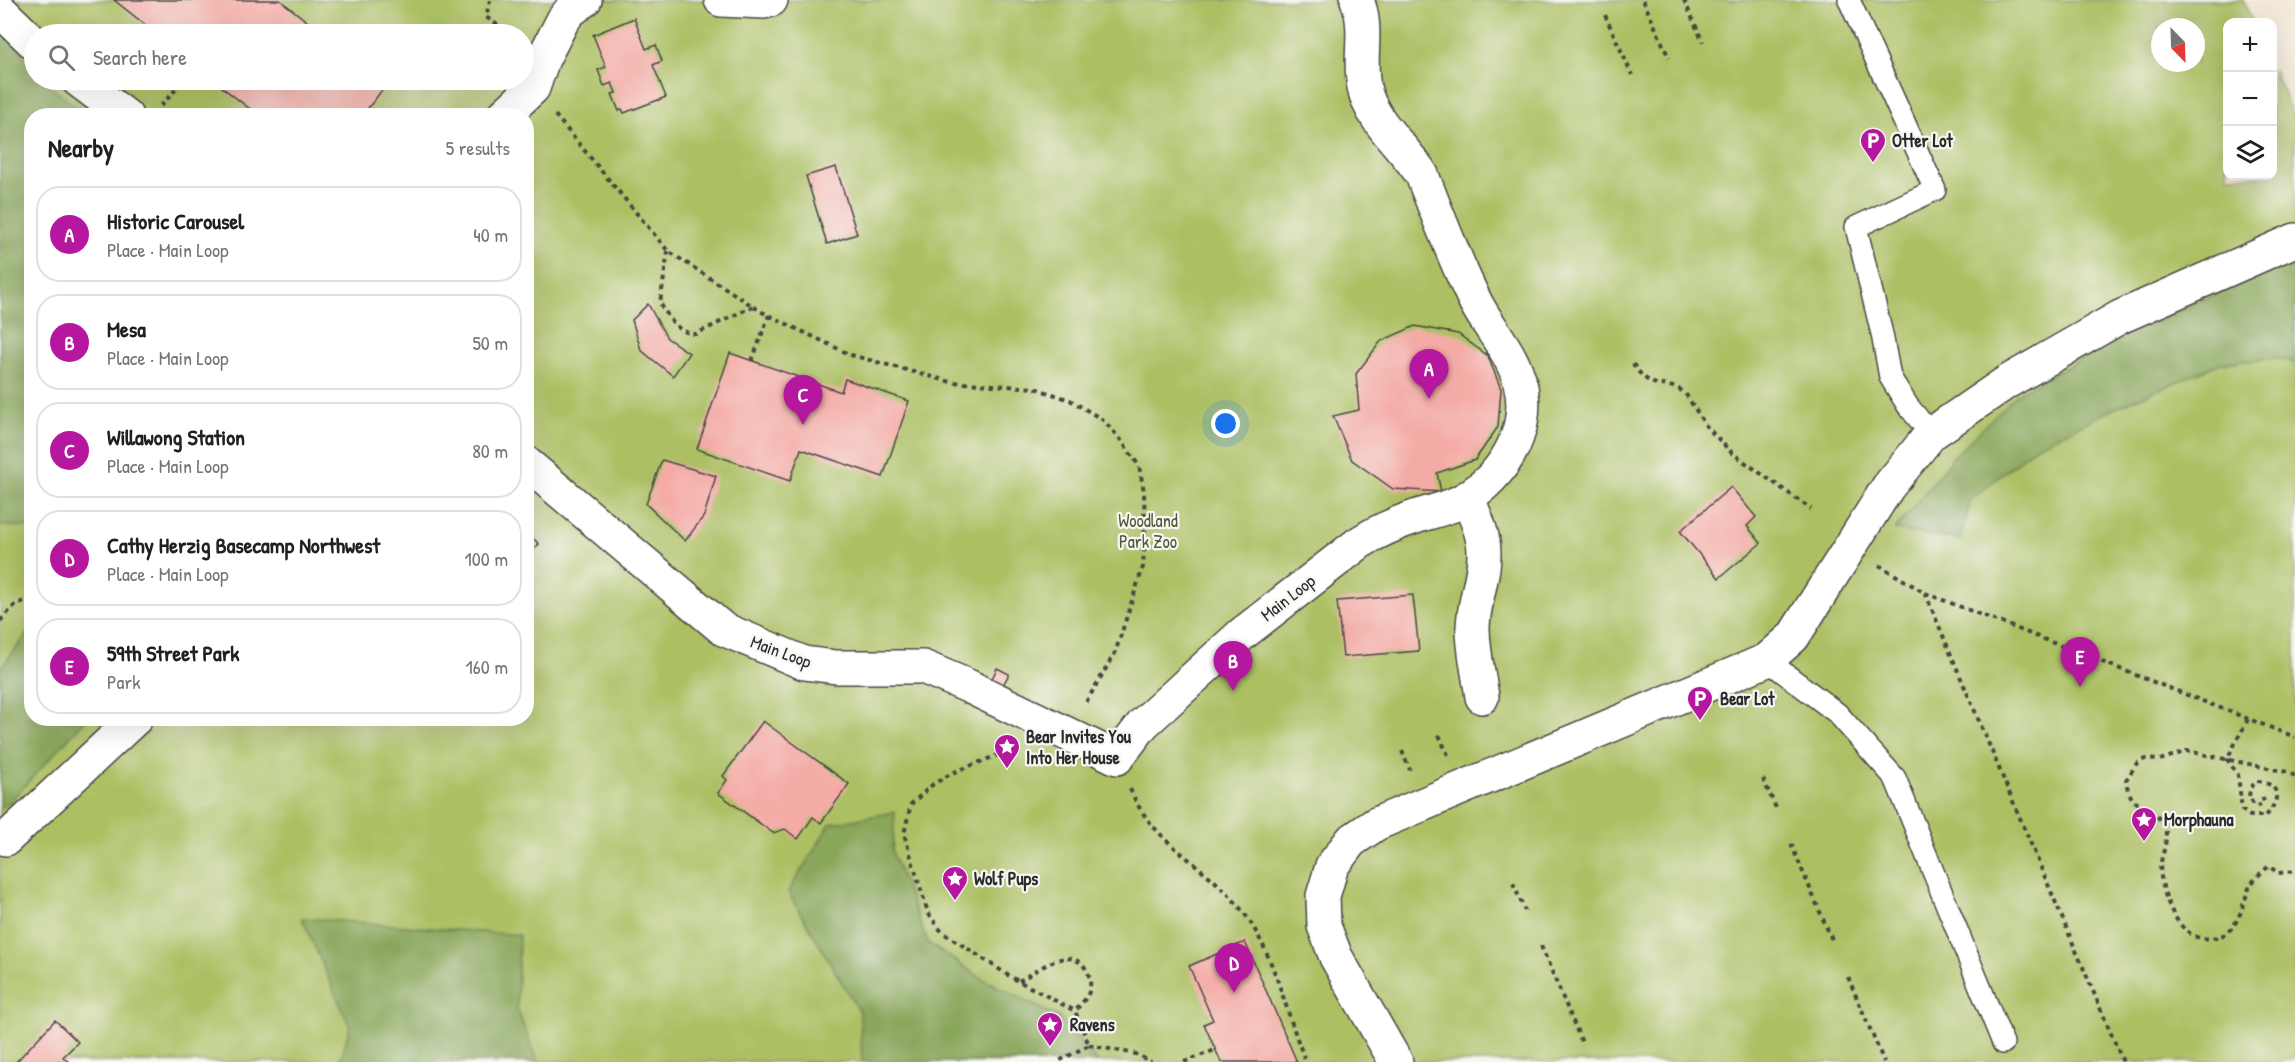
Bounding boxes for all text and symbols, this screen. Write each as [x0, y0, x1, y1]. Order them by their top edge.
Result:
north arrow [2151, 18, 2205, 72]
map controls [2223, 18, 2277, 180]
button: + [2223, 18, 2277, 72]
search box [24, 24, 534, 90]
icon: search [45, 41, 78, 74]
text: Search here [93, 42, 187, 72]
button: − [2223, 72, 2277, 126]
parking icon: Otter Lot [1858, 126, 1888, 164]
button: layers [2223, 126, 2277, 180]
place label: Otter Lot [1892, 128, 1954, 153]
text: Nearby [48, 130, 114, 165]
text: 5 results [446, 134, 510, 161]
text: Historic Carousel [107, 206, 244, 236]
text: A [65, 221, 74, 248]
text: 40 m [473, 221, 508, 248]
text: Place · Main Loop [107, 236, 229, 263]
text: Mesa [107, 314, 146, 344]
text: B [64, 329, 75, 356]
text: 50 m [472, 329, 508, 356]
text: Place · Main Loop [107, 344, 229, 371]
pin: A [1410, 350, 1448, 399]
pin: C [784, 376, 822, 425]
your location [1211, 409, 1240, 438]
text: Willawong Station [107, 422, 245, 452]
text: C [64, 437, 75, 464]
text: 80 m [472, 437, 508, 464]
text: Place · Main Loop [107, 452, 229, 479]
park label: Woodland Park Zoo [1118, 508, 1178, 554]
text: Cathy Herzig Basecamp Northwest [107, 530, 380, 560]
text: D [65, 545, 74, 572]
text: 100 m [465, 545, 508, 572]
text: Place · Main Loop [107, 560, 229, 587]
street label: Main Loop [1255, 568, 1320, 627]
street label: Main Loop [747, 629, 815, 674]
text: 59th Street Park [107, 638, 239, 668]
pin: E [2060, 638, 2100, 687]
pin: B [1214, 642, 1252, 691]
text: E [65, 653, 74, 680]
text: 160 m [466, 653, 508, 680]
text: Park [107, 668, 140, 695]
parking icon: Bear Lot [1685, 684, 1715, 722]
place label: Bear Lot [1720, 686, 1775, 711]
place label: Bear Invites You Into Her House [1026, 724, 1132, 770]
place icon: Bear Invites You Into Her House [992, 732, 1022, 770]
place icon: Morphauna [2129, 805, 2159, 843]
place label: Morphauna [2164, 807, 2235, 833]
place icon: Wolf Pups [940, 864, 970, 902]
place label: Wolf Pups [974, 866, 1038, 892]
pin: D [1214, 944, 1254, 993]
place icon: Ravens [1035, 1010, 1065, 1048]
place label: Ravens [1070, 1012, 1115, 1037]

